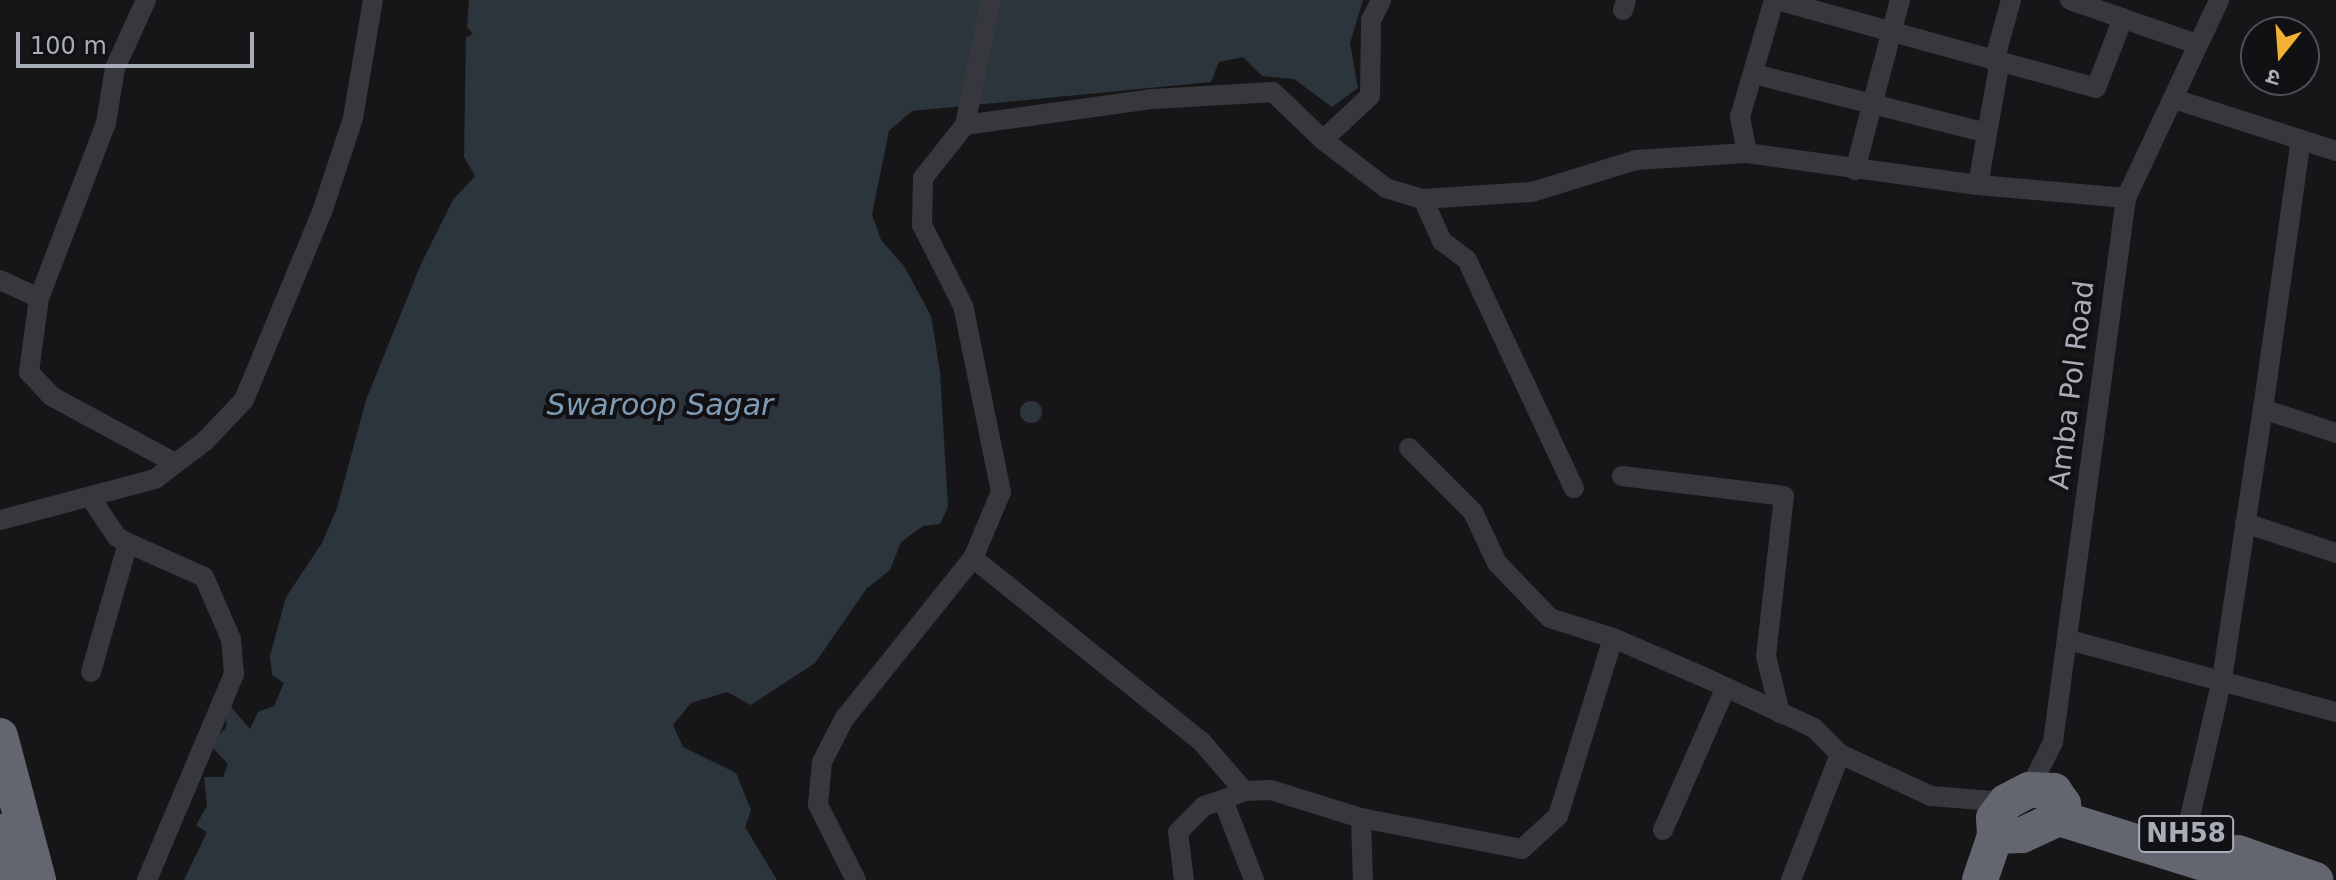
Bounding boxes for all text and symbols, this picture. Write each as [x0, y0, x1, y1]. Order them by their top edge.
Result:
scale bar [20, 16, 258, 66]
north arrow [2240, 16, 2320, 96]
text: 100 m [30, 32, 107, 60]
text: उ [2264, 64, 2283, 91]
street label: Amba Pol Road [2043, 279, 2101, 491]
water label: Swaroop Sagar [547, 387, 773, 423]
road number: NH58 [2138, 812, 2234, 856]

